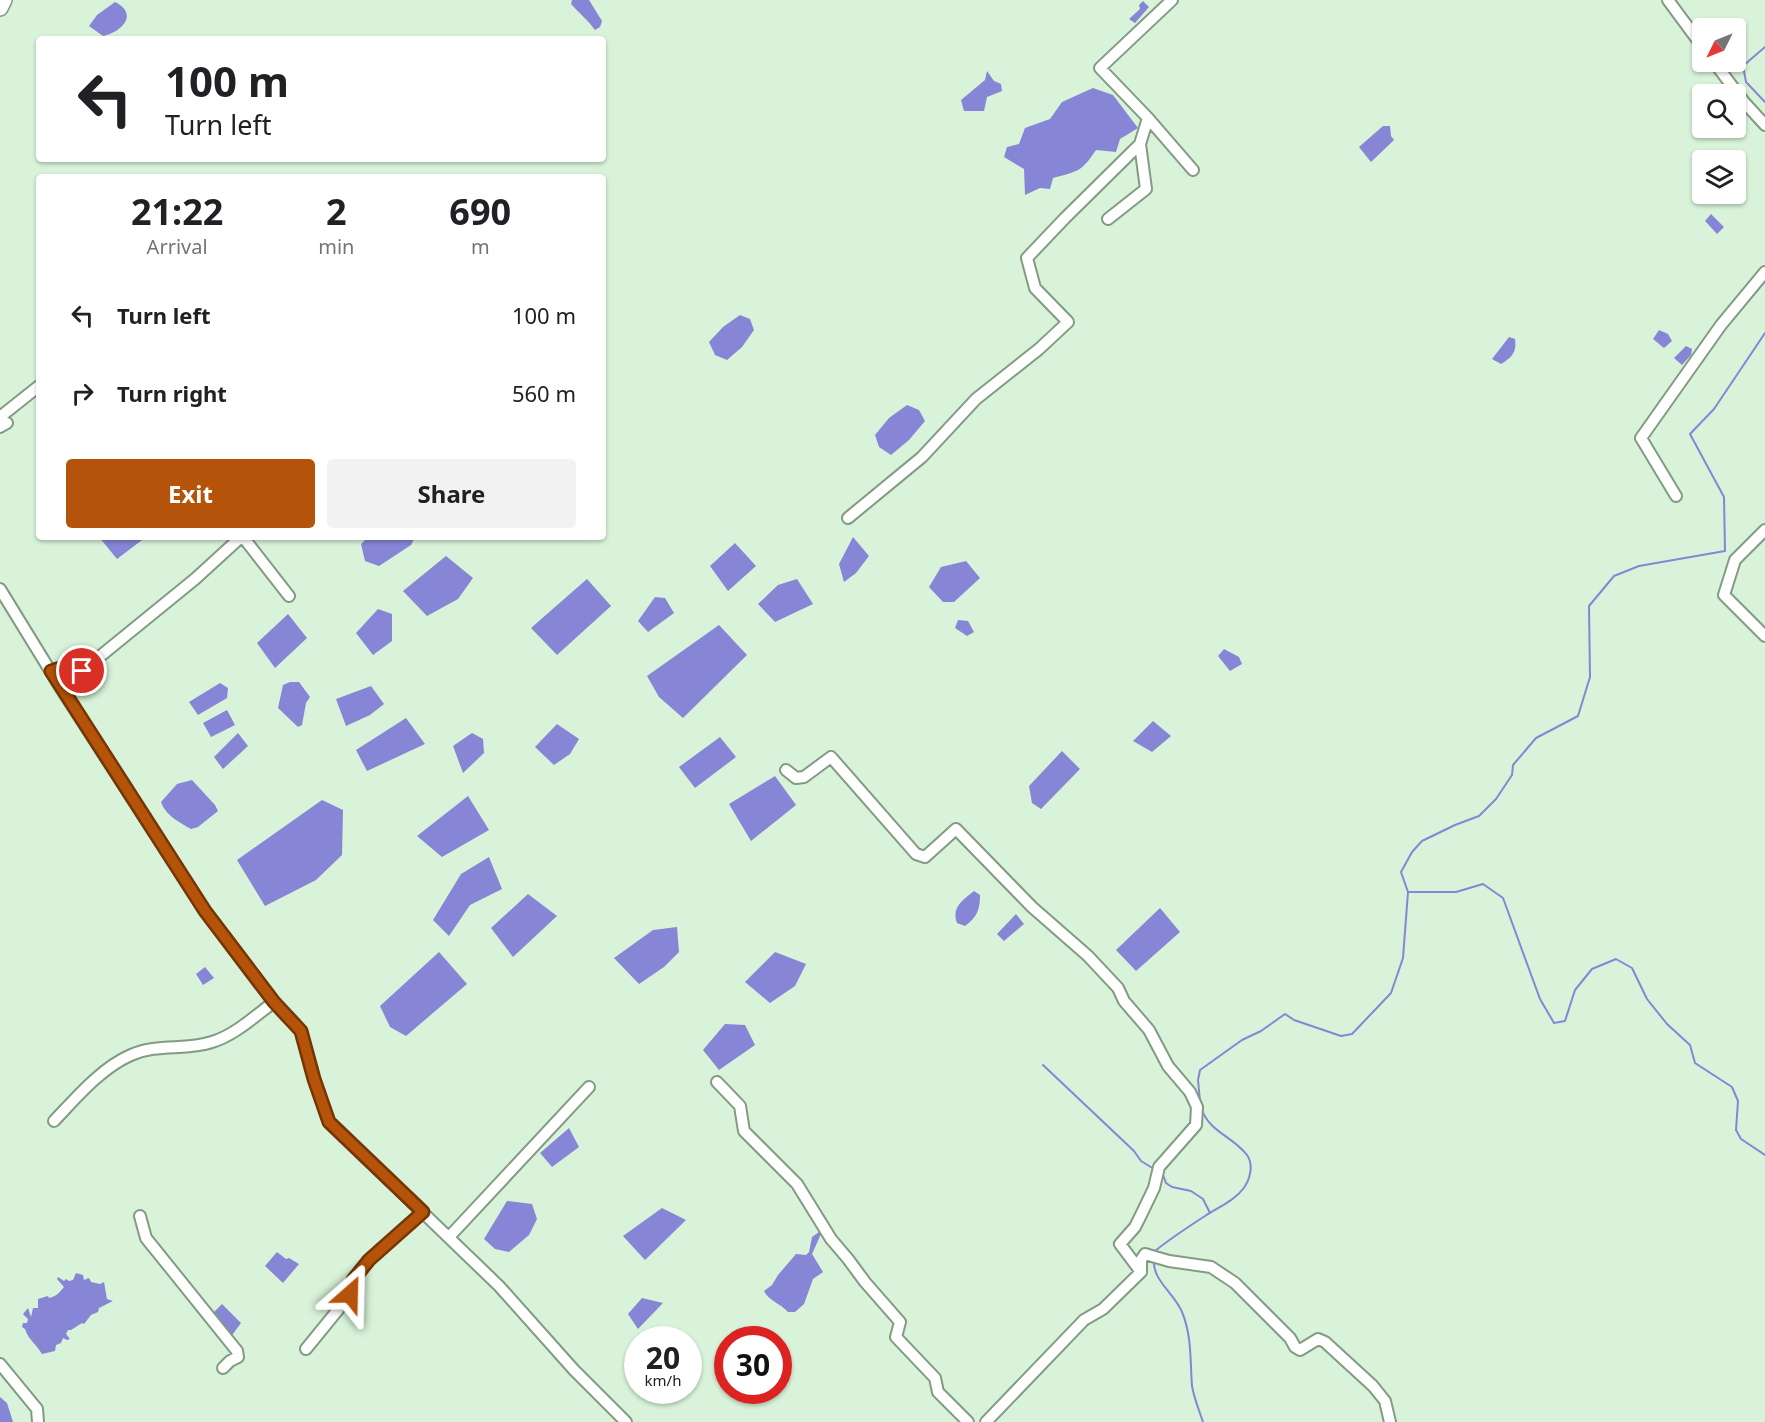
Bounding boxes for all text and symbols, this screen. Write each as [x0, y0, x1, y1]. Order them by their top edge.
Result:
north arrow [1692, 18, 1746, 72]
map controls [1692, 18, 1746, 204]
text: 100 m [165, 52, 289, 109]
icon: left [66, 60, 144, 138]
button: search [1692, 84, 1746, 138]
text: Turn left [165, 106, 271, 143]
button: layers [1692, 150, 1746, 204]
text: 21:22 [131, 187, 223, 236]
text: 2 [326, 187, 347, 236]
text: 690 [449, 187, 511, 236]
text: Arrival [147, 233, 208, 260]
text: min [318, 233, 354, 260]
text: m [471, 233, 490, 260]
icon: left [66, 299, 99, 332]
text: Turn left [117, 300, 211, 330]
text: 100 m [512, 300, 576, 330]
icon: right [66, 377, 99, 410]
text: Turn right [117, 378, 227, 408]
text: 560 m [512, 378, 576, 408]
button: Exit [66, 459, 315, 528]
button: Share [327, 459, 576, 528]
pin [56, 645, 107, 696]
icon: arrive [65, 654, 98, 687]
position arrow [318, 1262, 382, 1326]
speed limit sign: 30 [714, 1326, 792, 1404]
text: 20 [646, 1337, 680, 1378]
text: km/h [645, 1370, 681, 1390]

